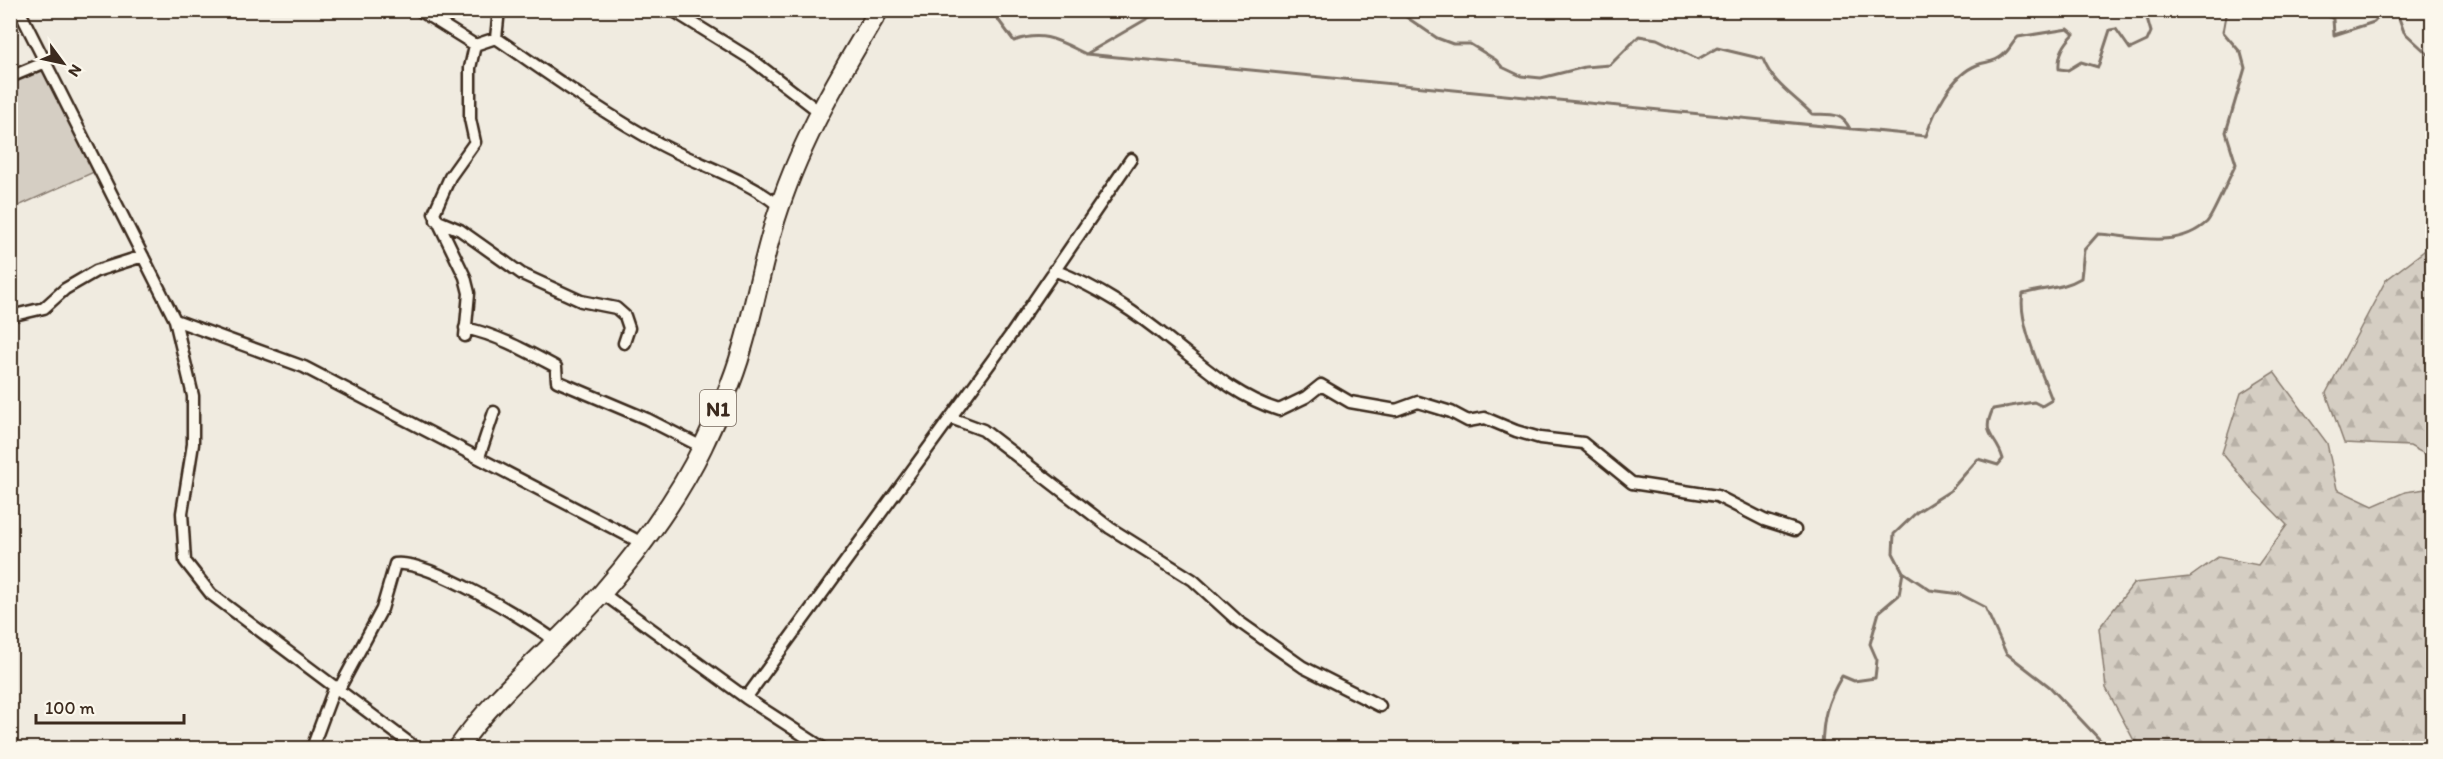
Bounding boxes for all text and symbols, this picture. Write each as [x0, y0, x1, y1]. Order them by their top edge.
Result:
north arrow [33, 33, 93, 93]
text: N [64, 61, 86, 81]
road number: N1 [700, 390, 736, 426]
scale bar [36, 687, 184, 725]
text: 100 m [45, 697, 95, 719]

